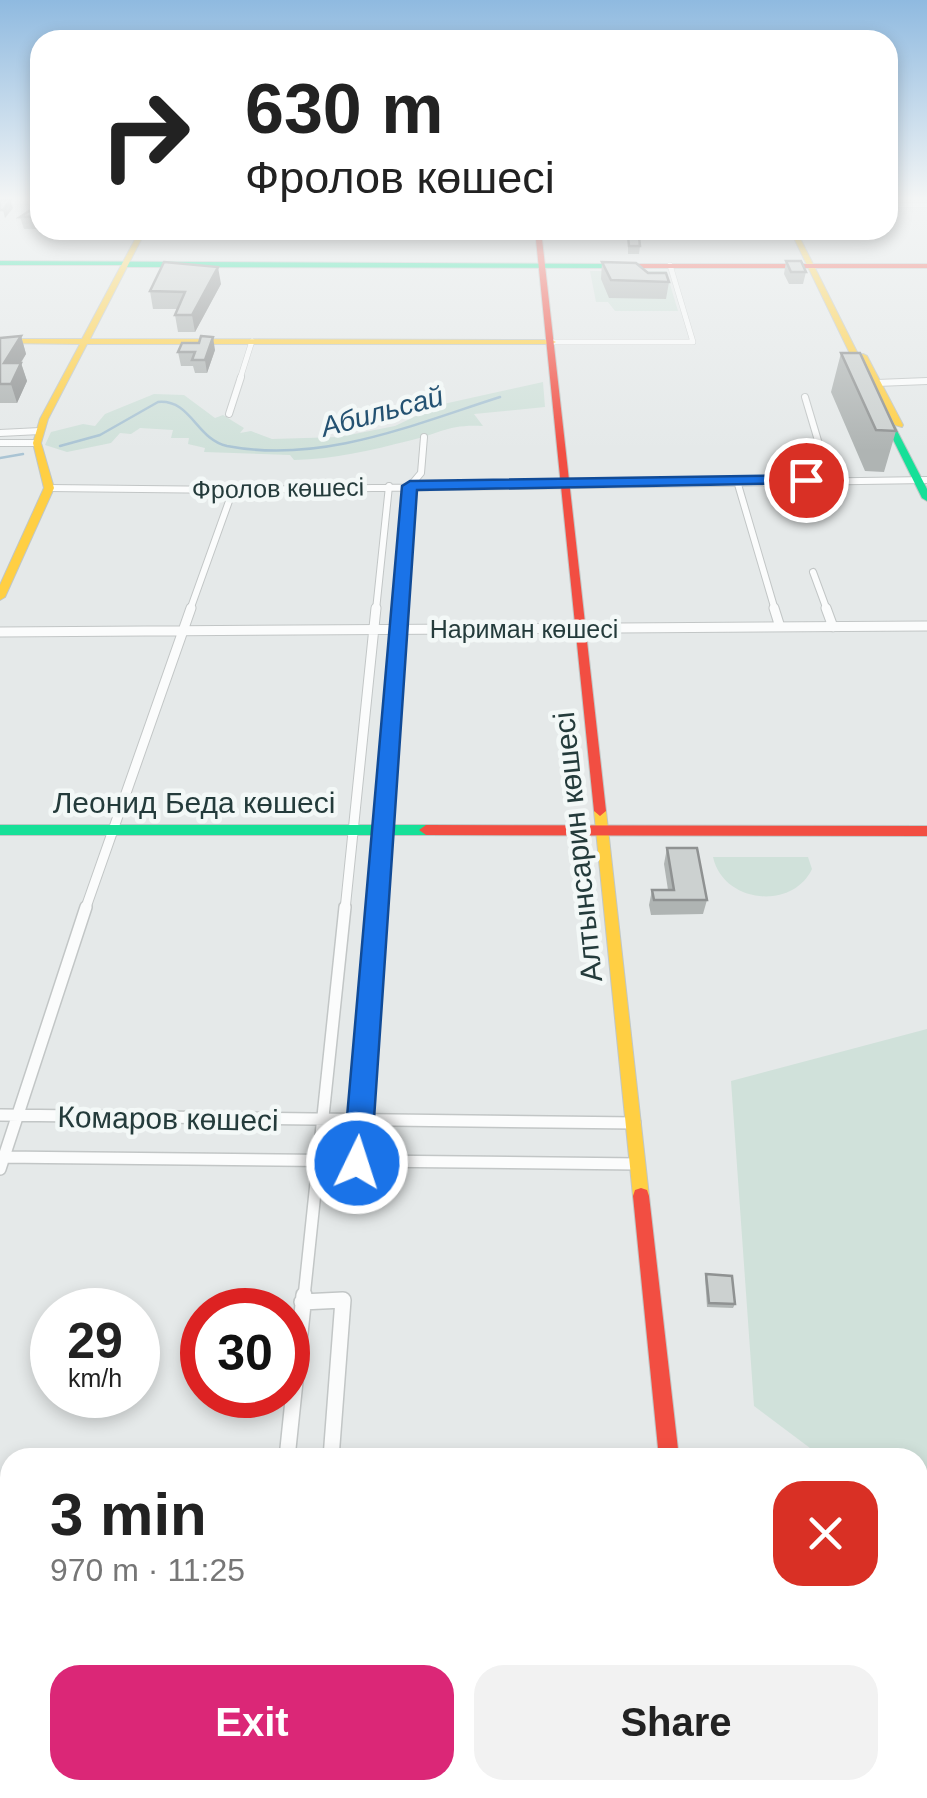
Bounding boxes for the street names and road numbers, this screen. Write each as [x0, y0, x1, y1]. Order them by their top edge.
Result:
street label: Фролов көшесі [192, 473, 364, 503]
street label: Нариман көшесі [430, 615, 618, 643]
street label: Алтынсарин көшесі [547, 710, 608, 984]
street label: Леонид Беда көшесі [53, 786, 335, 819]
street label: Комаров көшесі [57, 1100, 279, 1137]

